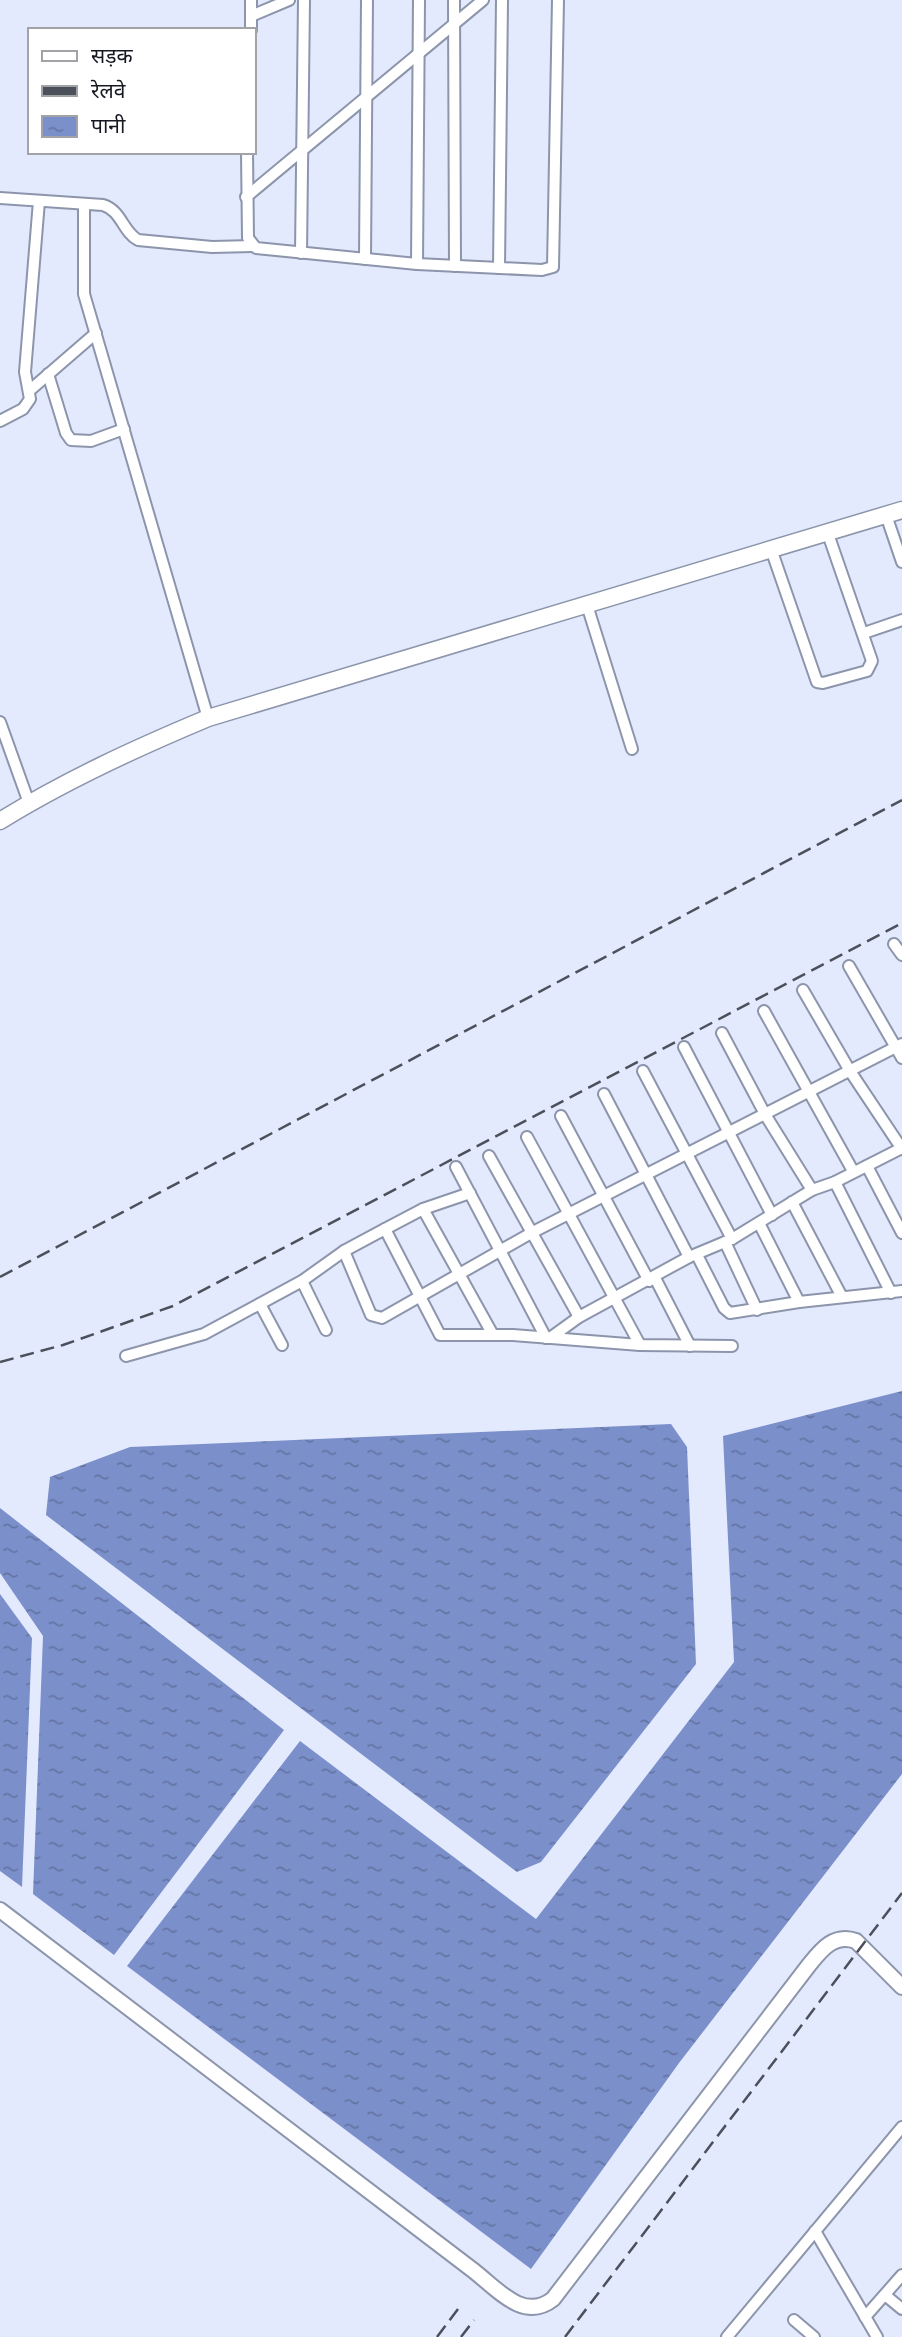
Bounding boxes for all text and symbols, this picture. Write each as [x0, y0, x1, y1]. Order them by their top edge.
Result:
legend [28, 28, 256, 154]
text: सड़क [91, 44, 133, 71]
text: रेलवे [90, 79, 126, 106]
text: पानी [91, 114, 126, 141]

